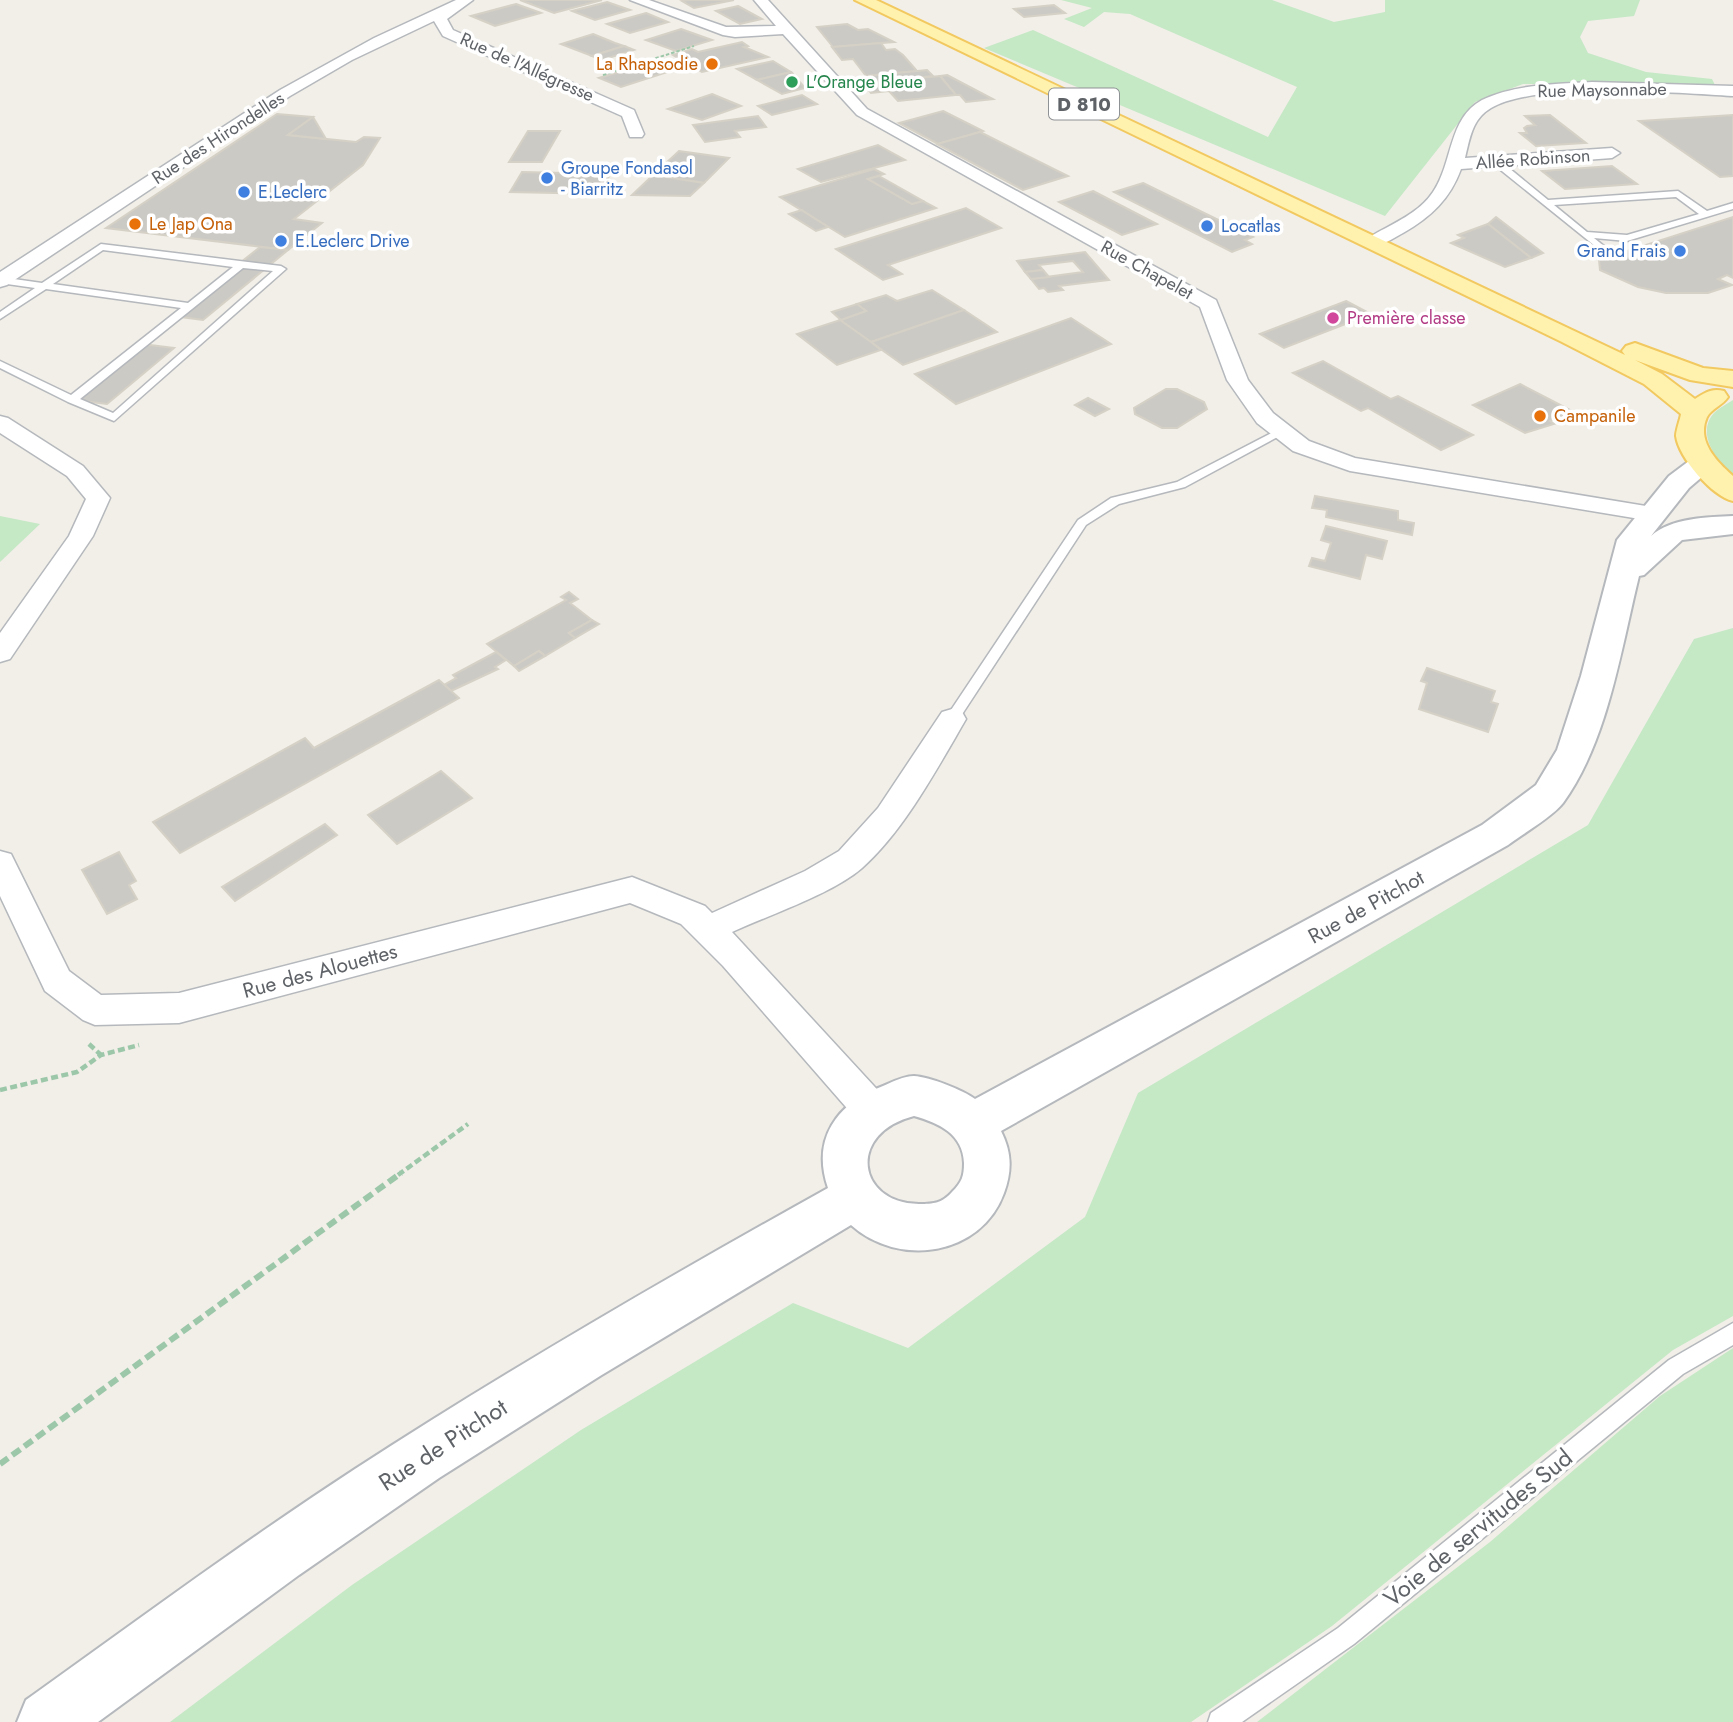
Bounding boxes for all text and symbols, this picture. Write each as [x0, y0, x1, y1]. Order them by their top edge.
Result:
street label: Rue de l'Allégresse [456, 26, 598, 108]
place label: La Rhapsodie [596, 51, 698, 77]
marker: La Rhapsodie [704, 56, 720, 72]
place label: L'Orange Bleue [806, 69, 923, 95]
marker: L'Orange Bleue [784, 74, 800, 90]
street label: Rue Maysonnabe [1537, 76, 1667, 104]
street label: Rue des Hirondelles [147, 85, 289, 191]
road number: D 810 [1049, 88, 1119, 120]
street label: Allée Robinson [1475, 142, 1591, 176]
place label: Groupe Fondasol - Biarritz [561, 155, 693, 202]
marker: Groupe Fondasol - Biarritz [539, 170, 555, 186]
place label: E.Leclerc [258, 179, 327, 205]
marker: E.Leclerc [236, 184, 252, 200]
place label: Le Jap Ona [149, 211, 233, 237]
place label: Locatlas [1221, 213, 1281, 239]
marker: Le Jap Ona [127, 216, 143, 232]
marker: Locatlas [1199, 218, 1215, 234]
place label: E.Leclerc Drive [295, 228, 410, 254]
marker: E.Leclerc Drive [273, 233, 289, 249]
street label: Rue Chapelet [1096, 234, 1198, 306]
place label: Grand Frais [1577, 238, 1666, 264]
marker: Grand Frais [1672, 243, 1688, 259]
place label: Première classe [1347, 305, 1465, 331]
marker: Première classe [1325, 310, 1341, 326]
place label: Campanile [1554, 403, 1636, 429]
marker: Campanile [1532, 408, 1548, 424]
street label: Rue de Pitchot [1303, 863, 1429, 951]
street label: Rue des Alouettes [239, 936, 401, 1006]
street label: Rue de Pitchot [372, 1390, 514, 1499]
street label: Voie de servitudes Sud [1376, 1440, 1580, 1615]

